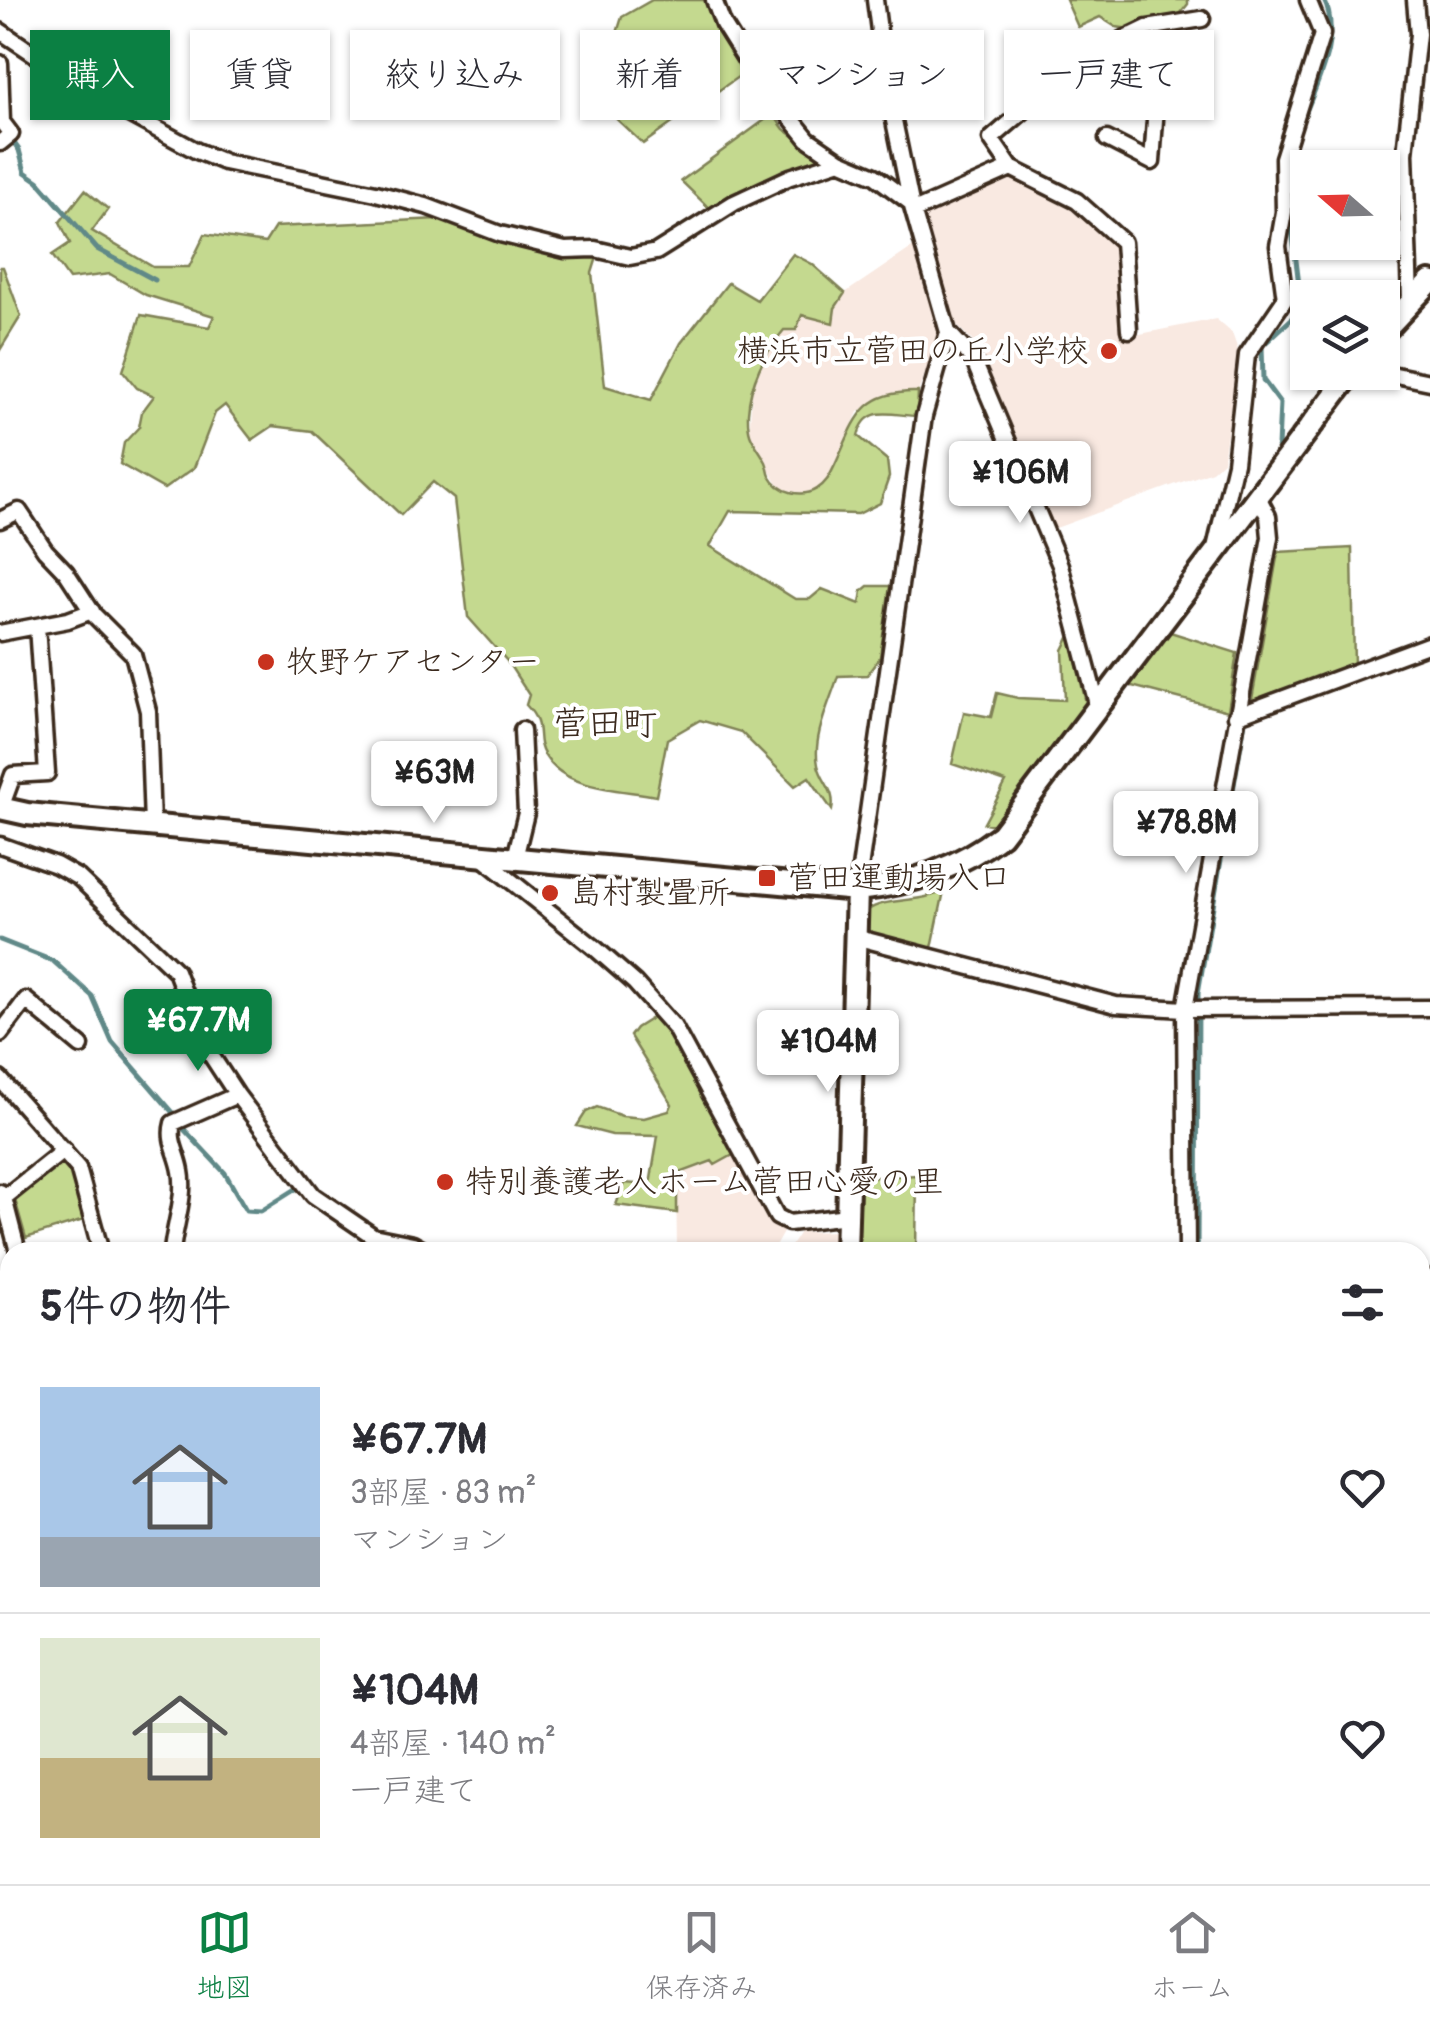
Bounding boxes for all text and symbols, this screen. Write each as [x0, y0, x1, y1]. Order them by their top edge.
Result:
chip: 購入 [30, 30, 170, 120]
chip: 賃貸 [190, 30, 330, 120]
chip: 絞り込み [350, 30, 560, 120]
chip: 新着 [580, 30, 720, 120]
chip: マンション [740, 30, 984, 120]
chip: 一戸建て [1004, 30, 1214, 120]
north arrow [1290, 150, 1400, 260]
map controls [1290, 150, 1400, 390]
button: layers [1290, 280, 1400, 390]
place label: 横浜市立菅田の丘小学校 [737, 331, 1089, 371]
marker: 横浜市立菅田の丘小学校 [1098, 340, 1120, 362]
pin: ¥106M [950, 441, 1090, 526]
text: ¥106M [971, 453, 1069, 493]
place label: 牧野ケアセンター [286, 642, 540, 682]
marker: 牧野ケアセンター [255, 651, 277, 673]
district label: 菅田町 [552, 702, 658, 746]
pin: ¥63M [375, 741, 493, 826]
text: ¥63M [393, 753, 475, 793]
pin: ¥78.8M [1105, 791, 1267, 876]
text: ¥78.8M [1135, 803, 1237, 843]
place label: 菅田運動場入口 [787, 858, 1011, 898]
marker: 菅田運動場入口 [756, 867, 778, 889]
place label: 島村製畳所 [570, 873, 730, 913]
marker: 島村製畳所 [539, 882, 561, 904]
pin: ¥67.7M [117, 989, 279, 1074]
text: ¥67.7M [146, 1001, 250, 1041]
pin: ¥104M [758, 1010, 898, 1095]
text: ¥104M [779, 1022, 877, 1062]
place label: 特別養護老人ホーム菅田心愛の里 [465, 1162, 944, 1202]
marker: 特別養護老人ホーム菅田心愛の里 [434, 1171, 456, 1193]
icon: filters [1335, 1275, 1390, 1330]
text: 5件の物件 [40, 1281, 231, 1333]
text: ¥67.7M [350, 1414, 487, 1466]
icon: home [120, 1427, 240, 1547]
icon: heart [1335, 1460, 1390, 1515]
text: 3部屋 · 83 m² [350, 1473, 536, 1513]
text: マンション [350, 1520, 509, 1560]
text: ¥104M [350, 1665, 479, 1717]
icon: home [120, 1678, 240, 1798]
icon: heart [1335, 1711, 1390, 1766]
text: 4部屋 · 140 m² [350, 1724, 556, 1764]
text: 一戸建て [350, 1771, 478, 1811]
tab: 地図 [197, 1905, 253, 2006]
tab: 保存済み [646, 1905, 758, 2006]
tab: ホーム [1151, 1905, 1233, 2006]

